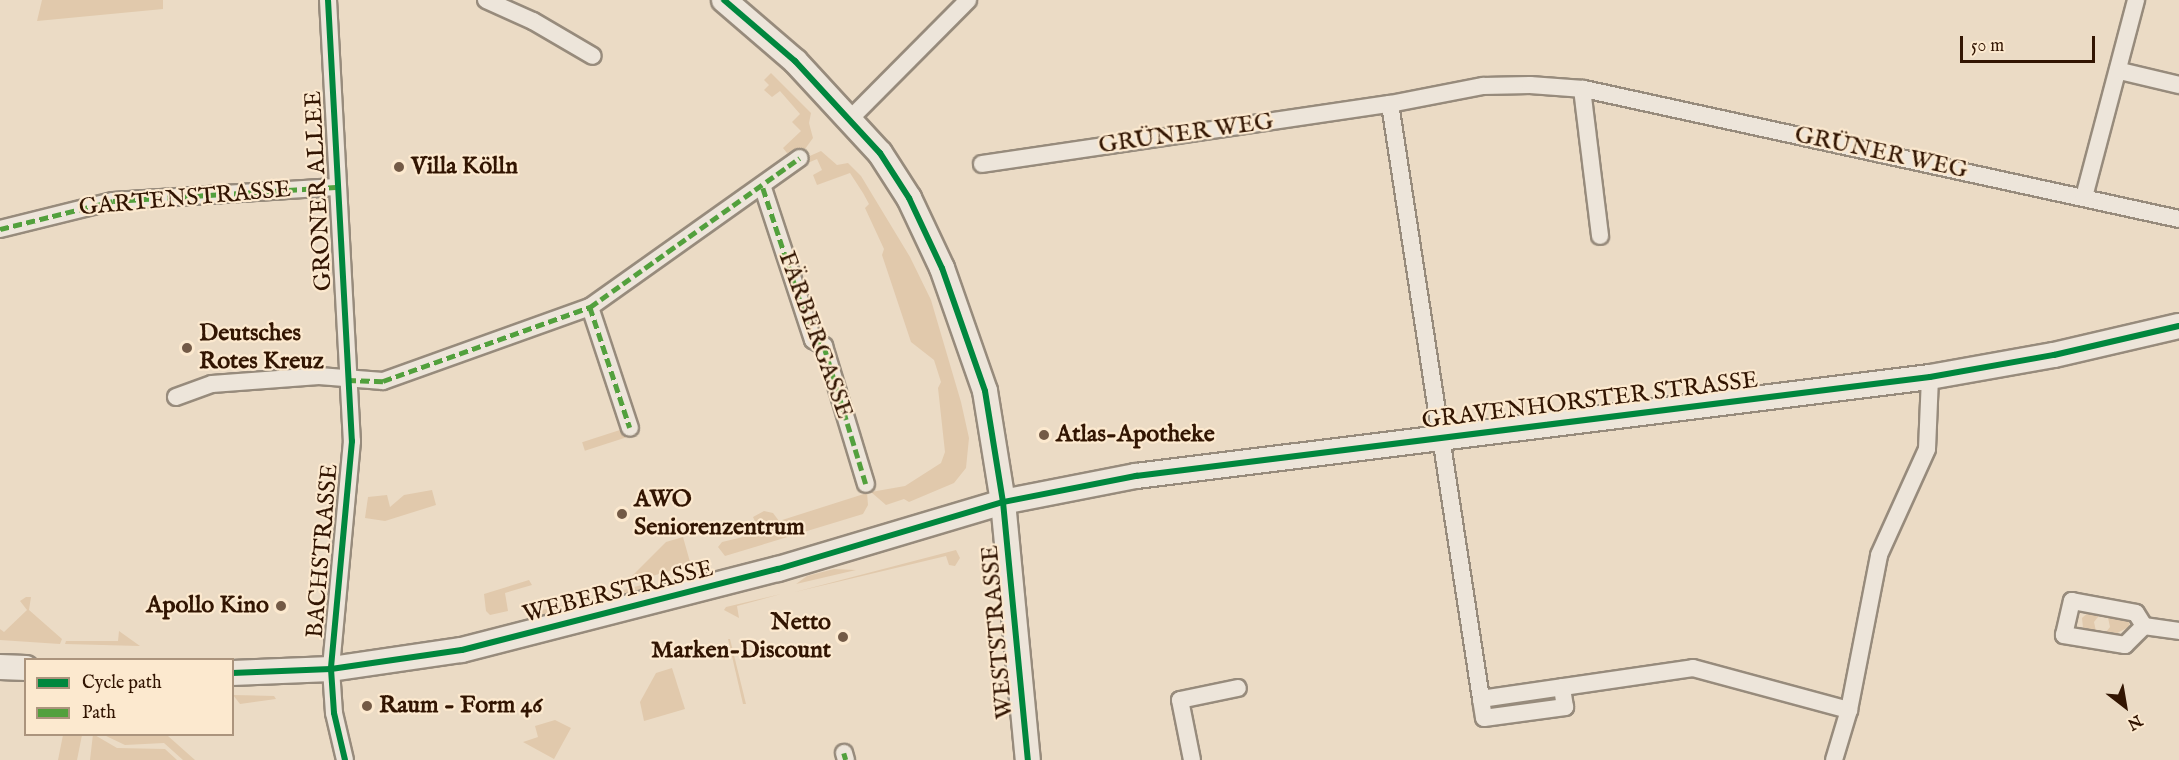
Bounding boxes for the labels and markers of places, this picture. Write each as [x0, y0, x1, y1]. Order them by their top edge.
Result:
place label: Villa Kölln [411, 153, 518, 181]
marker: Villa Kölln [392, 160, 406, 174]
place label: Deutsches Rotes Kreuz [199, 320, 324, 376]
marker: Deutsches Rotes Kreuz [180, 341, 194, 355]
place label: Atlas-Apotheke [1056, 421, 1215, 449]
marker: Atlas-Apotheke [1037, 428, 1051, 442]
place label: AWO Seniorenzentrum [634, 486, 805, 542]
marker: AWO Seniorenzentrum [615, 507, 629, 521]
place label: Apollo Kino [146, 592, 269, 620]
marker: Apollo Kino [274, 599, 288, 613]
place label: Netto Marken-Discount [651, 609, 831, 665]
marker: Netto Marken-Discount [836, 630, 850, 644]
place label: Raum - Form 46 [379, 692, 542, 720]
marker: Raum - Form 46 [360, 699, 374, 713]

